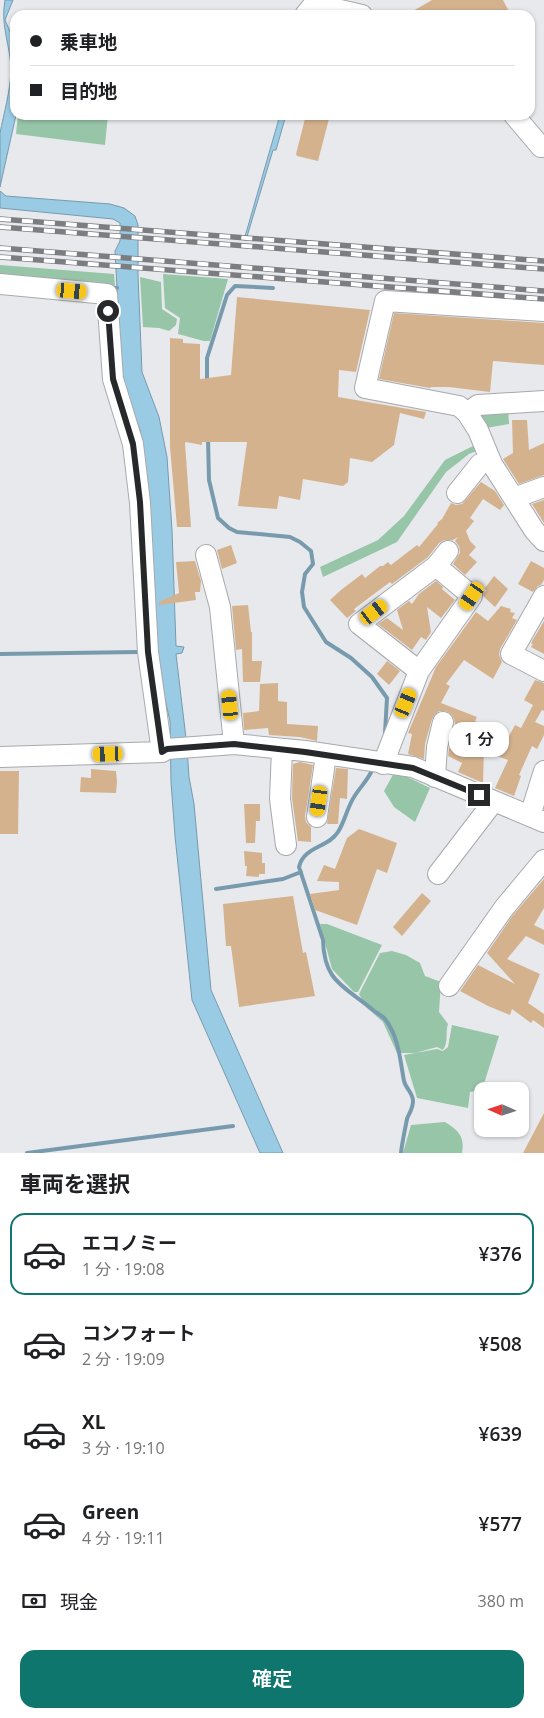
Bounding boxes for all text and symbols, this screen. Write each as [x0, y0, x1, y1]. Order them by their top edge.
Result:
text: 乗車地 [60, 29, 117, 55]
text: 目的地 [60, 78, 117, 104]
car [56, 282, 87, 300]
route start [97, 300, 119, 322]
car [457, 579, 486, 613]
car [357, 597, 390, 627]
car [393, 686, 418, 720]
car [220, 689, 239, 721]
callout: 1 分 [449, 722, 509, 758]
text: 1 分 [464, 728, 494, 750]
car [92, 746, 123, 762]
route end [468, 784, 490, 806]
car [309, 785, 328, 817]
north arrow [474, 1082, 529, 1138]
map controls [474, 1082, 529, 1137]
text: 車両を選択 [20, 1168, 130, 1198]
text: エコノミー [82, 1230, 177, 1256]
icon: car [22, 1232, 67, 1277]
text: ¥376 [479, 1241, 522, 1267]
text: 1 分 · 19:08 [82, 1258, 165, 1280]
text: コンフォート [82, 1320, 195, 1346]
icon: car [22, 1322, 67, 1367]
text: ¥508 [479, 1331, 522, 1357]
text: 2 分 · 19:09 [82, 1348, 165, 1370]
text: XL [82, 1409, 105, 1435]
icon: car [22, 1412, 67, 1457]
text: ¥639 [479, 1421, 522, 1447]
text: 3 分 · 19:10 [82, 1437, 165, 1459]
text: Green [82, 1499, 139, 1525]
icon: car [22, 1502, 67, 1547]
text: ¥577 [479, 1511, 522, 1537]
text: 4 分 · 19:11 [82, 1527, 165, 1549]
icon: cash [20, 1587, 48, 1615]
text: 現金 [60, 1589, 98, 1615]
text: 380 m [478, 1590, 524, 1612]
button: 確定 [20, 1650, 524, 1708]

